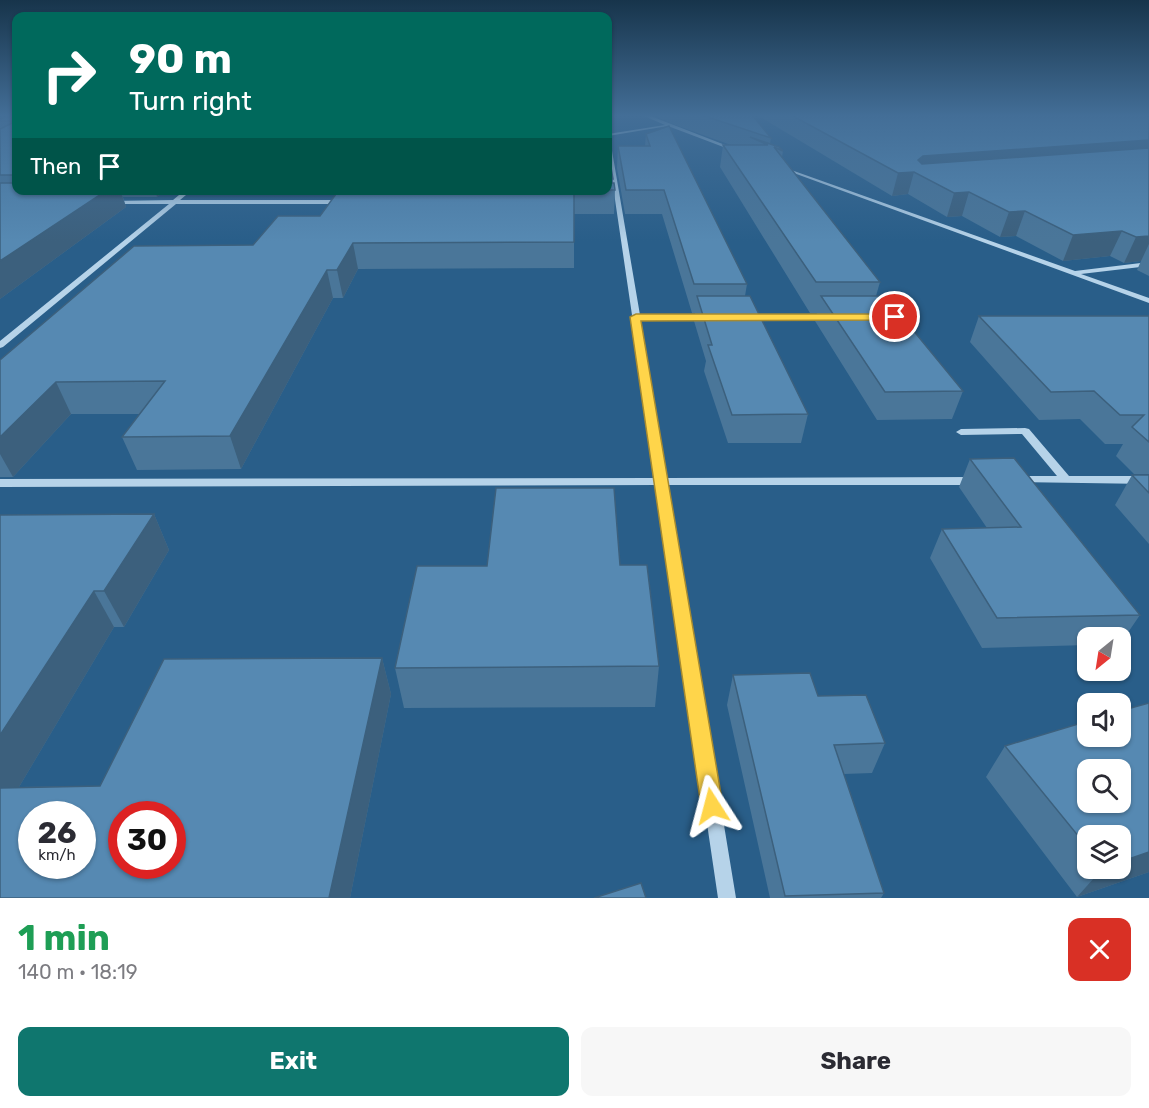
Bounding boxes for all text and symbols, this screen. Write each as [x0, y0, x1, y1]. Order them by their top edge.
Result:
text: 90 m [129, 34, 232, 84]
icon: right [30, 36, 108, 114]
text: Turn right [129, 85, 252, 117]
icon: arrive [93, 150, 126, 183]
text: Then [30, 153, 81, 180]
pin [869, 291, 920, 342]
icon: arrive [878, 300, 911, 333]
north arrow [1077, 627, 1131, 681]
map controls [1077, 627, 1131, 879]
button: sound [1077, 693, 1131, 747]
button: search [1077, 759, 1131, 813]
position arrow [680, 774, 744, 838]
speed limit sign: 30 [108, 801, 186, 879]
text: 26 [37, 815, 77, 851]
button: layers [1077, 825, 1131, 879]
text: km/h [38, 846, 76, 864]
text: 1 min [18, 916, 110, 959]
button: close [1068, 918, 1131, 981]
text: 140 m · 18:19 [18, 960, 138, 984]
button: Exit [18, 1027, 569, 1096]
button: Share [581, 1027, 1131, 1096]

